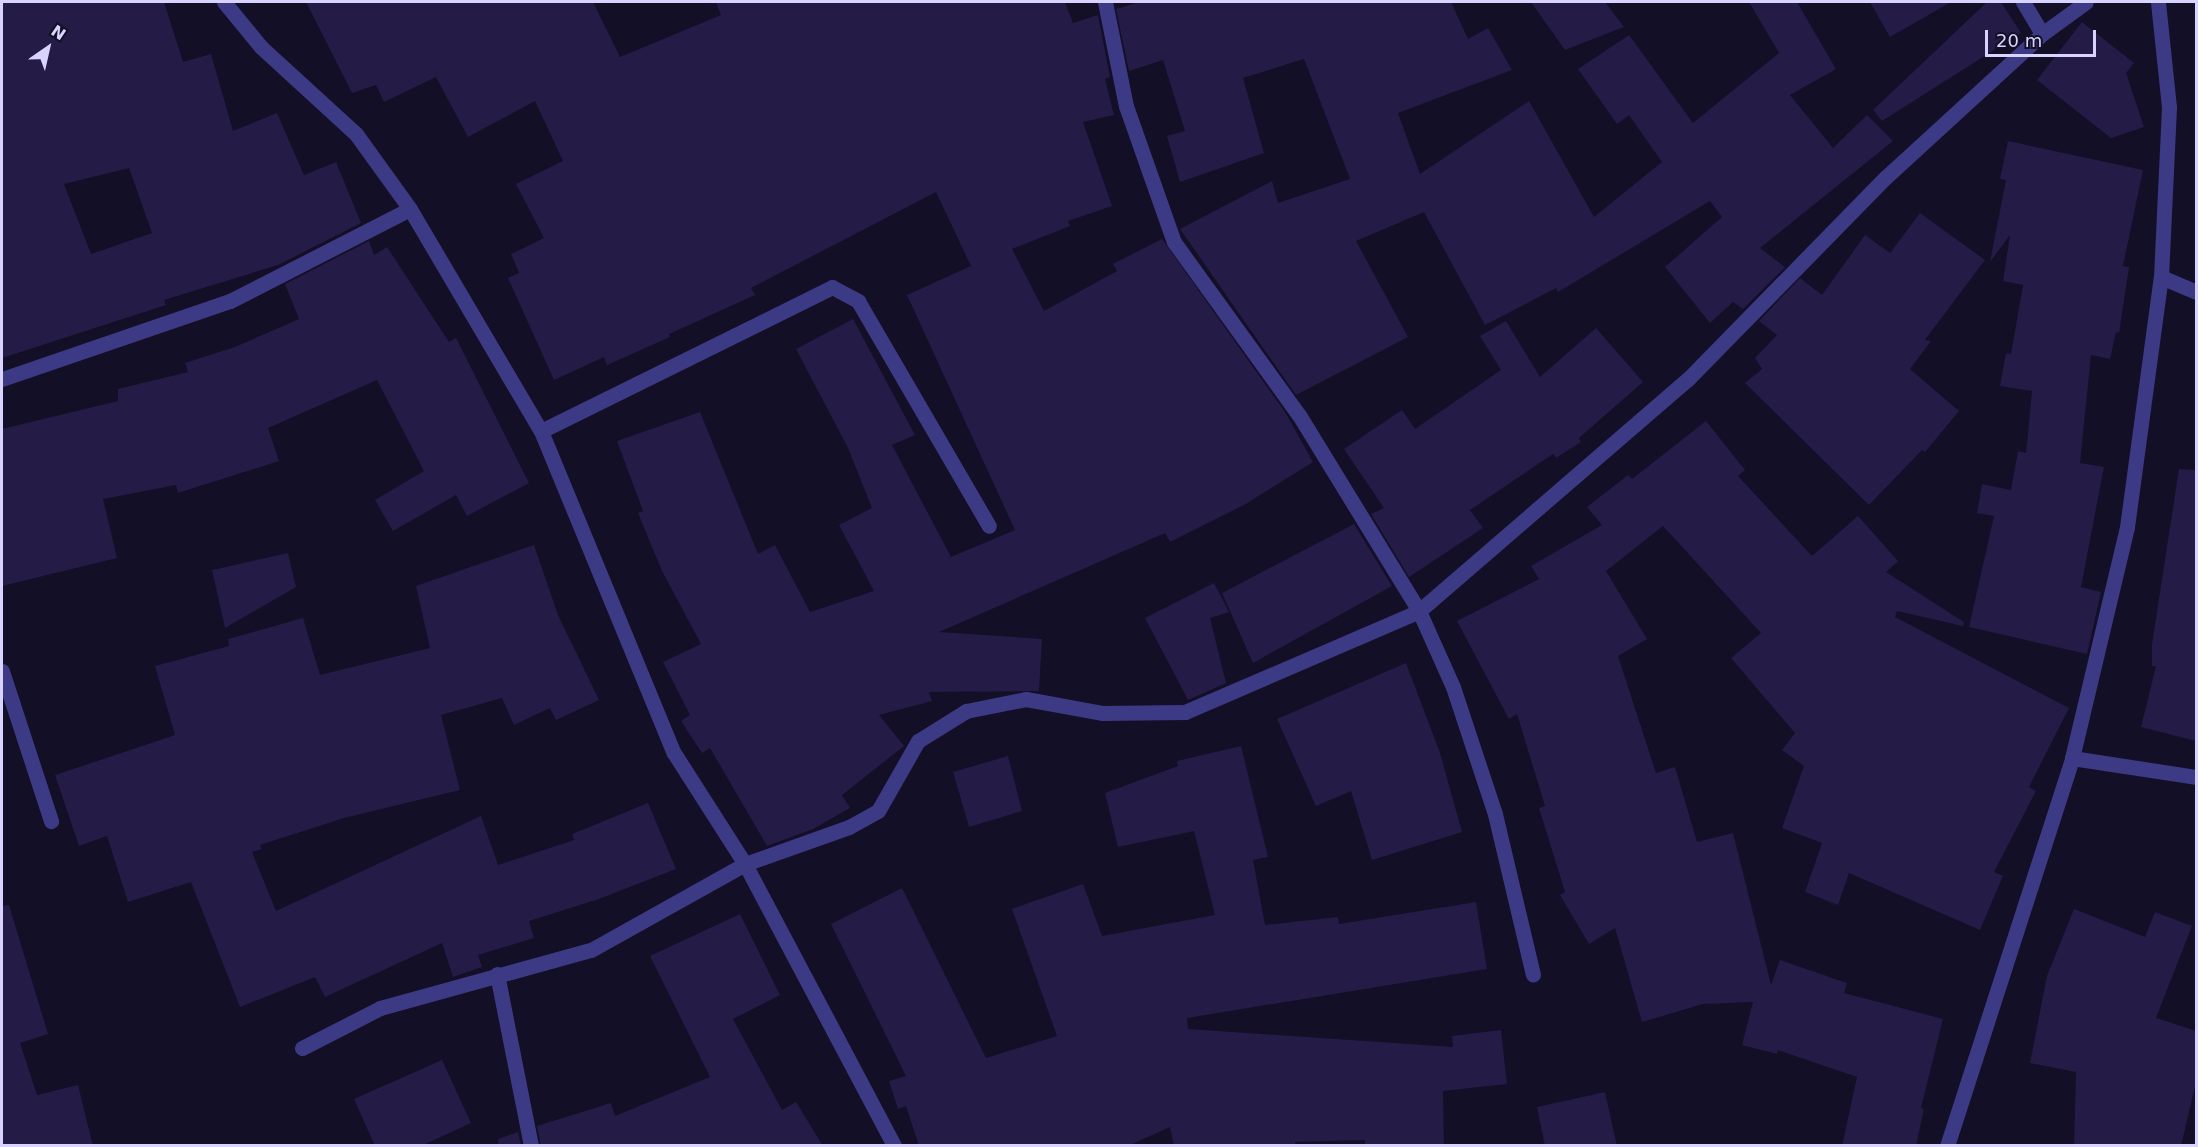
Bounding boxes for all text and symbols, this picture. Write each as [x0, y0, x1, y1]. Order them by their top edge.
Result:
north arrow [18, 18, 78, 78]
scale bar [1988, 18, 2099, 56]
text: N [47, 21, 69, 44]
text: 20 m [1996, 30, 2042, 51]

